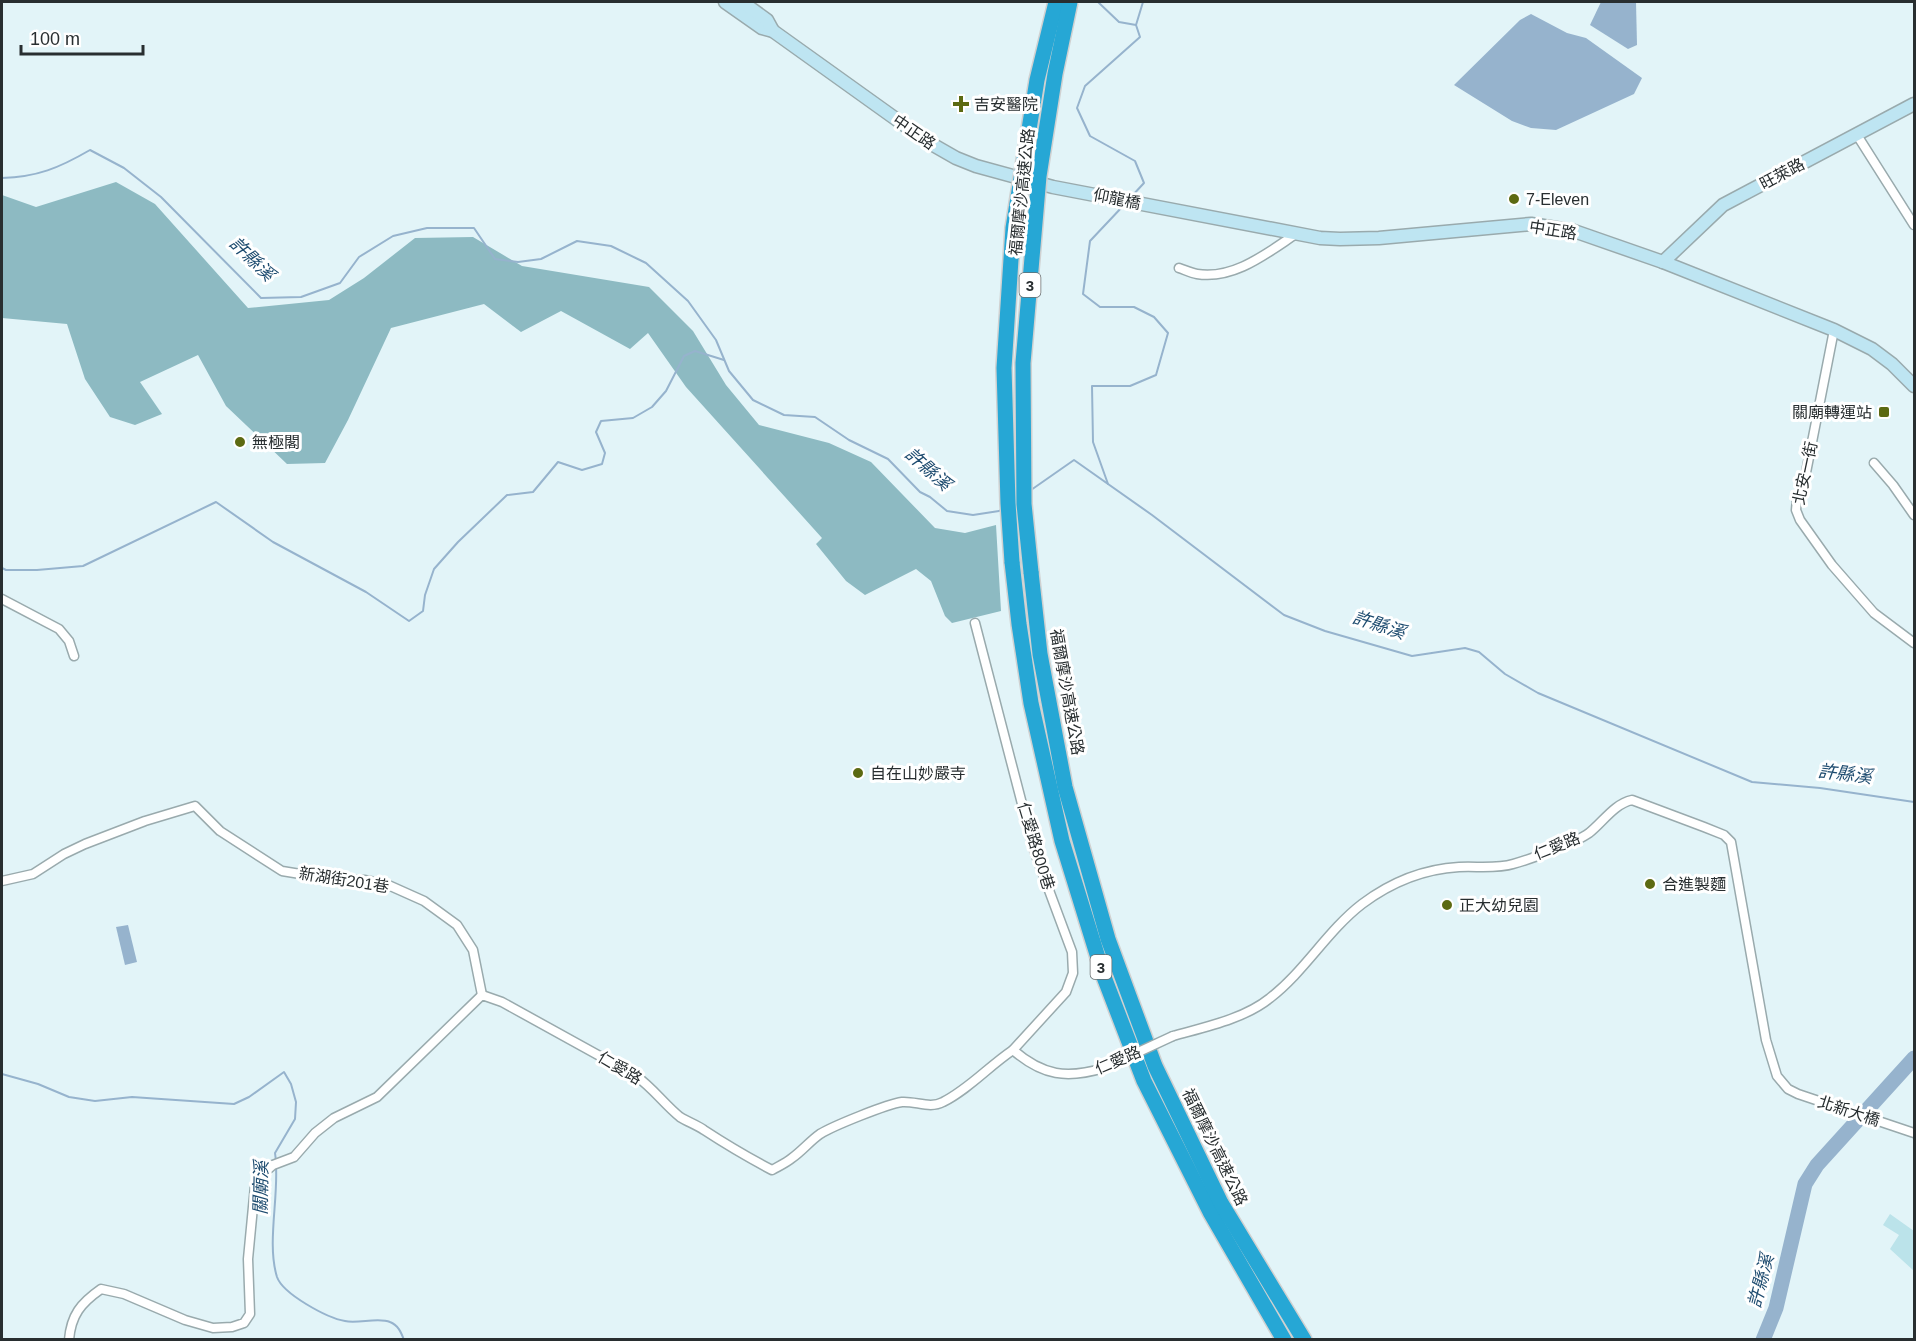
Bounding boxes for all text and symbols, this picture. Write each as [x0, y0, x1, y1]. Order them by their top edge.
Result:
scale bar [21, 18, 142, 56]
text: 100 m [30, 29, 80, 49]
marker: 吉安醫院 [952, 95, 970, 113]
place label: 吉安醫院 [974, 96, 1038, 113]
street label: 中正路 [889, 111, 939, 153]
street label: 福爾摩沙高速公路 [1007, 127, 1037, 257]
street label: 旺萊路 [1757, 155, 1807, 193]
street label: 仰龍橋 [1092, 186, 1142, 212]
place label: 7-Eleven [1526, 191, 1589, 208]
marker: 7-Eleven [1507, 192, 1521, 206]
street label: 中正路 [1528, 218, 1578, 242]
water label: 許縣溪 [226, 233, 281, 287]
road number: 3 [1020, 273, 1040, 297]
place label: 關廟轉運站 [1792, 404, 1872, 421]
marker: 關廟轉運站 [1877, 405, 1891, 419]
place label: 無極閣 [252, 434, 300, 451]
marker: 無極閣 [233, 435, 247, 449]
street label: 北安一街 [1790, 440, 1820, 506]
water label: 許縣溪 [901, 444, 957, 497]
water label: 許縣溪 [1350, 607, 1411, 644]
street label: 福爾摩沙高速公路 [1048, 627, 1086, 757]
water label: 許縣溪 [1817, 761, 1876, 788]
place label: 自在山妙嚴寺 [870, 765, 966, 782]
marker: 自在山妙嚴寺 [851, 766, 865, 780]
street label: 仁愛路800巷 [1015, 800, 1057, 892]
street label: 仁愛路 [1532, 829, 1582, 863]
street label: 新湖街201巷 [298, 865, 390, 895]
place label: 合進製麵 [1662, 876, 1726, 893]
marker: 合進製麵 [1643, 877, 1657, 891]
place label: 正大幼兒園 [1459, 897, 1539, 914]
marker: 正大幼兒園 [1440, 898, 1454, 912]
road number: 3 [1090, 955, 1112, 979]
street label: 仁愛路 [1093, 1043, 1143, 1077]
street label: 仁愛路 [595, 1048, 645, 1088]
street label: 福爾摩沙高速公路 [1179, 1086, 1251, 1208]
street label: 北新大橋 [1816, 1093, 1882, 1129]
water label: 關廟溪 [251, 1158, 272, 1215]
water label: 許縣溪 [1744, 1249, 1778, 1310]

